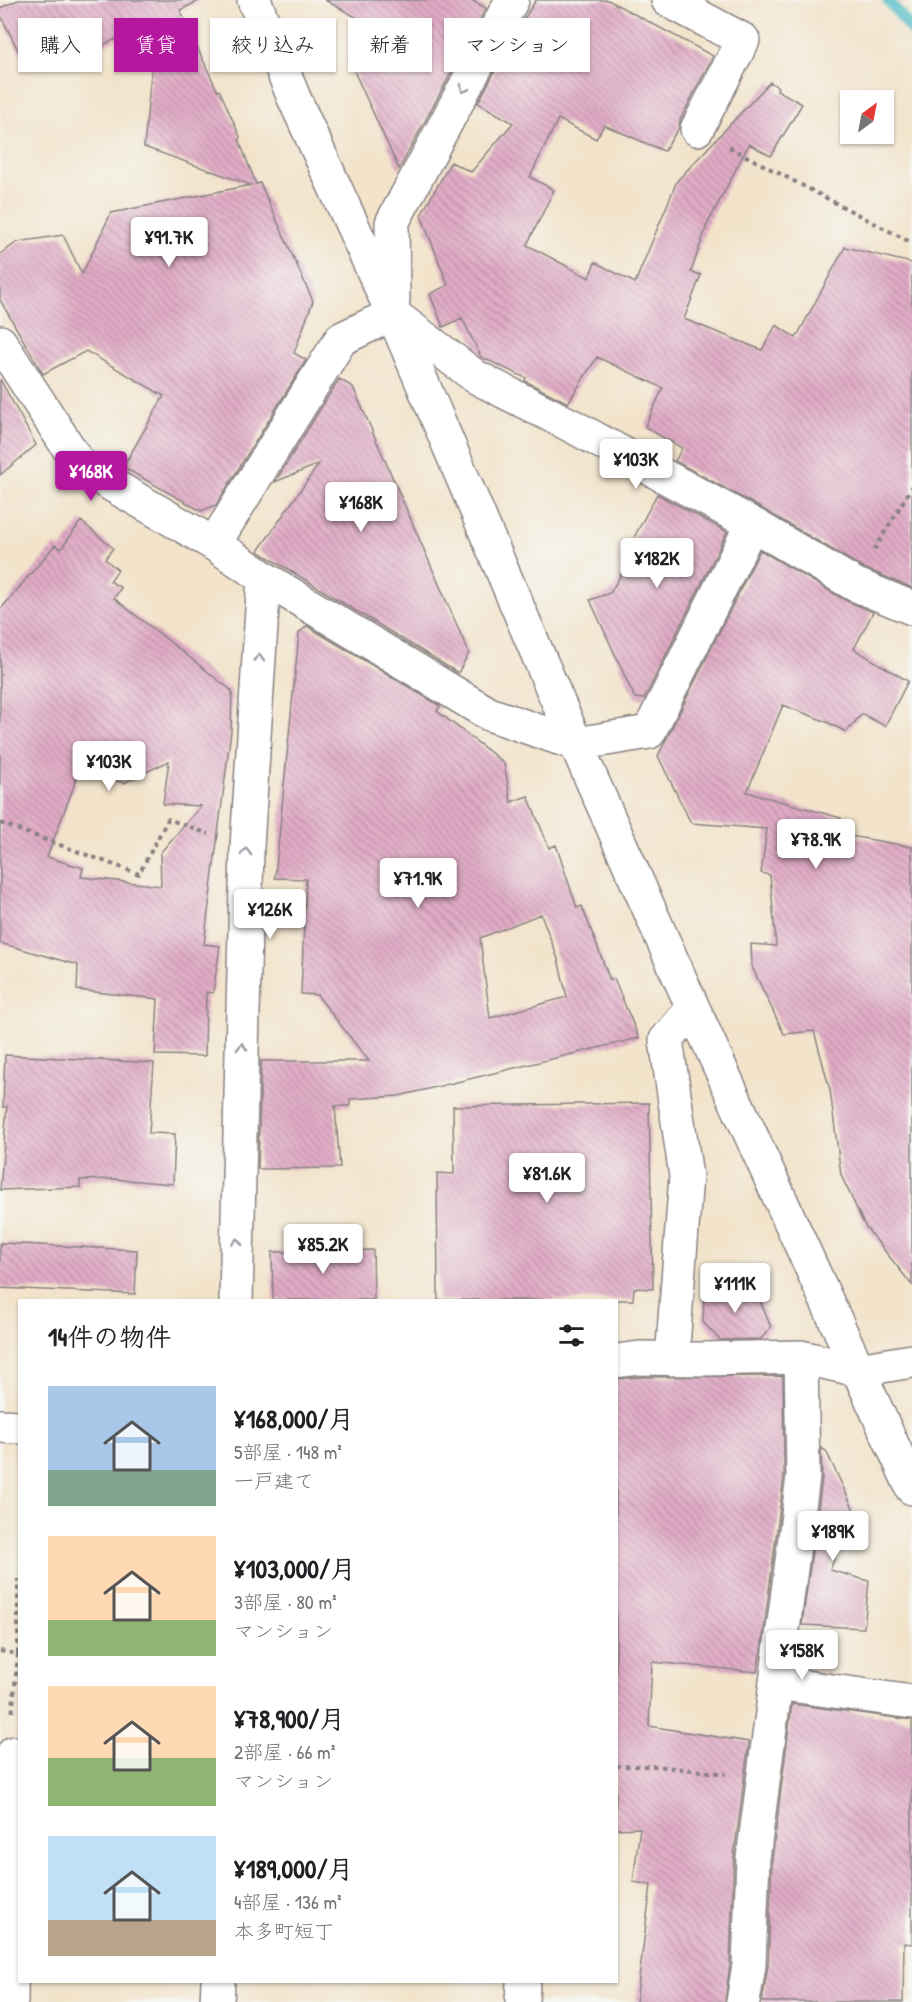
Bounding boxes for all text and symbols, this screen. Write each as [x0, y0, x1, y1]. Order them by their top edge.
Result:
chip: 購入 [18, 18, 102, 72]
chip: 賃貸 [114, 18, 198, 72]
chip: 絞り込み [210, 18, 336, 72]
chip: 新着 [348, 18, 432, 72]
chip: マンション [444, 18, 590, 72]
one-way arrow [460, 82, 471, 93]
north arrow [840, 90, 894, 144]
map controls [840, 90, 894, 144]
pin: ¥91.7K [120, 217, 218, 268]
text: ¥91.7K [145, 223, 193, 250]
pin: ¥103K [594, 439, 678, 490]
text: ¥103K [614, 445, 658, 472]
pin: ¥168K [49, 451, 133, 502]
text: ¥168K [69, 457, 113, 484]
pin: ¥168K [319, 482, 403, 533]
text: ¥168K [339, 488, 383, 515]
pin: ¥182K [615, 538, 699, 589]
text: ¥182K [634, 544, 680, 571]
one-way arrow [252, 653, 265, 662]
pin: ¥103K [67, 741, 151, 792]
text: ¥103K [87, 747, 131, 774]
pin: ¥78.9K [767, 819, 865, 870]
text: ¥78.9K [791, 825, 841, 852]
one-way arrow [240, 848, 253, 857]
pin: ¥71.9K [369, 858, 467, 909]
text: ¥71.9K [394, 864, 442, 891]
pin: ¥126K [228, 889, 312, 940]
text: ¥126K [248, 895, 292, 922]
one-way arrow [235, 1043, 248, 1052]
pin: ¥81.6K [498, 1153, 596, 1204]
text: ¥81.6K [523, 1159, 571, 1186]
pin: ¥85.2K [274, 1224, 372, 1275]
text: ¥85.2K [298, 1230, 348, 1257]
one-way arrow [231, 1238, 243, 1247]
pin: ¥111K [693, 1263, 777, 1314]
text: ¥111K [714, 1269, 756, 1296]
text: 14件の物件 [48, 1319, 171, 1354]
icon: filters [555, 1319, 588, 1352]
text: ¥168,000/月 [234, 1401, 354, 1436]
icon: home [96, 1410, 168, 1482]
text: 5部屋 · 148 m² [234, 1438, 342, 1465]
text: 一戸建て [234, 1467, 314, 1494]
pin: ¥189K [791, 1511, 875, 1562]
text: ¥189K [812, 1517, 855, 1544]
text: ¥103,000/月 [234, 1551, 356, 1586]
icon: home [96, 1560, 168, 1632]
text: 3部屋 · 80 m² [234, 1588, 337, 1615]
text: マンション [234, 1617, 333, 1644]
pin: ¥158K [760, 1630, 844, 1681]
text: ¥158K [780, 1636, 824, 1663]
text: ¥78,900/月 [234, 1701, 345, 1736]
icon: home [96, 1710, 168, 1782]
text: 2部屋 · 66 m² [234, 1738, 335, 1765]
text: マンション [234, 1767, 333, 1794]
text: ¥189,000/月 [234, 1851, 354, 1886]
icon: home [96, 1860, 168, 1932]
text: 4部屋 · 136 m² [234, 1888, 342, 1915]
text: 本多町短丁 [234, 1917, 334, 1944]

